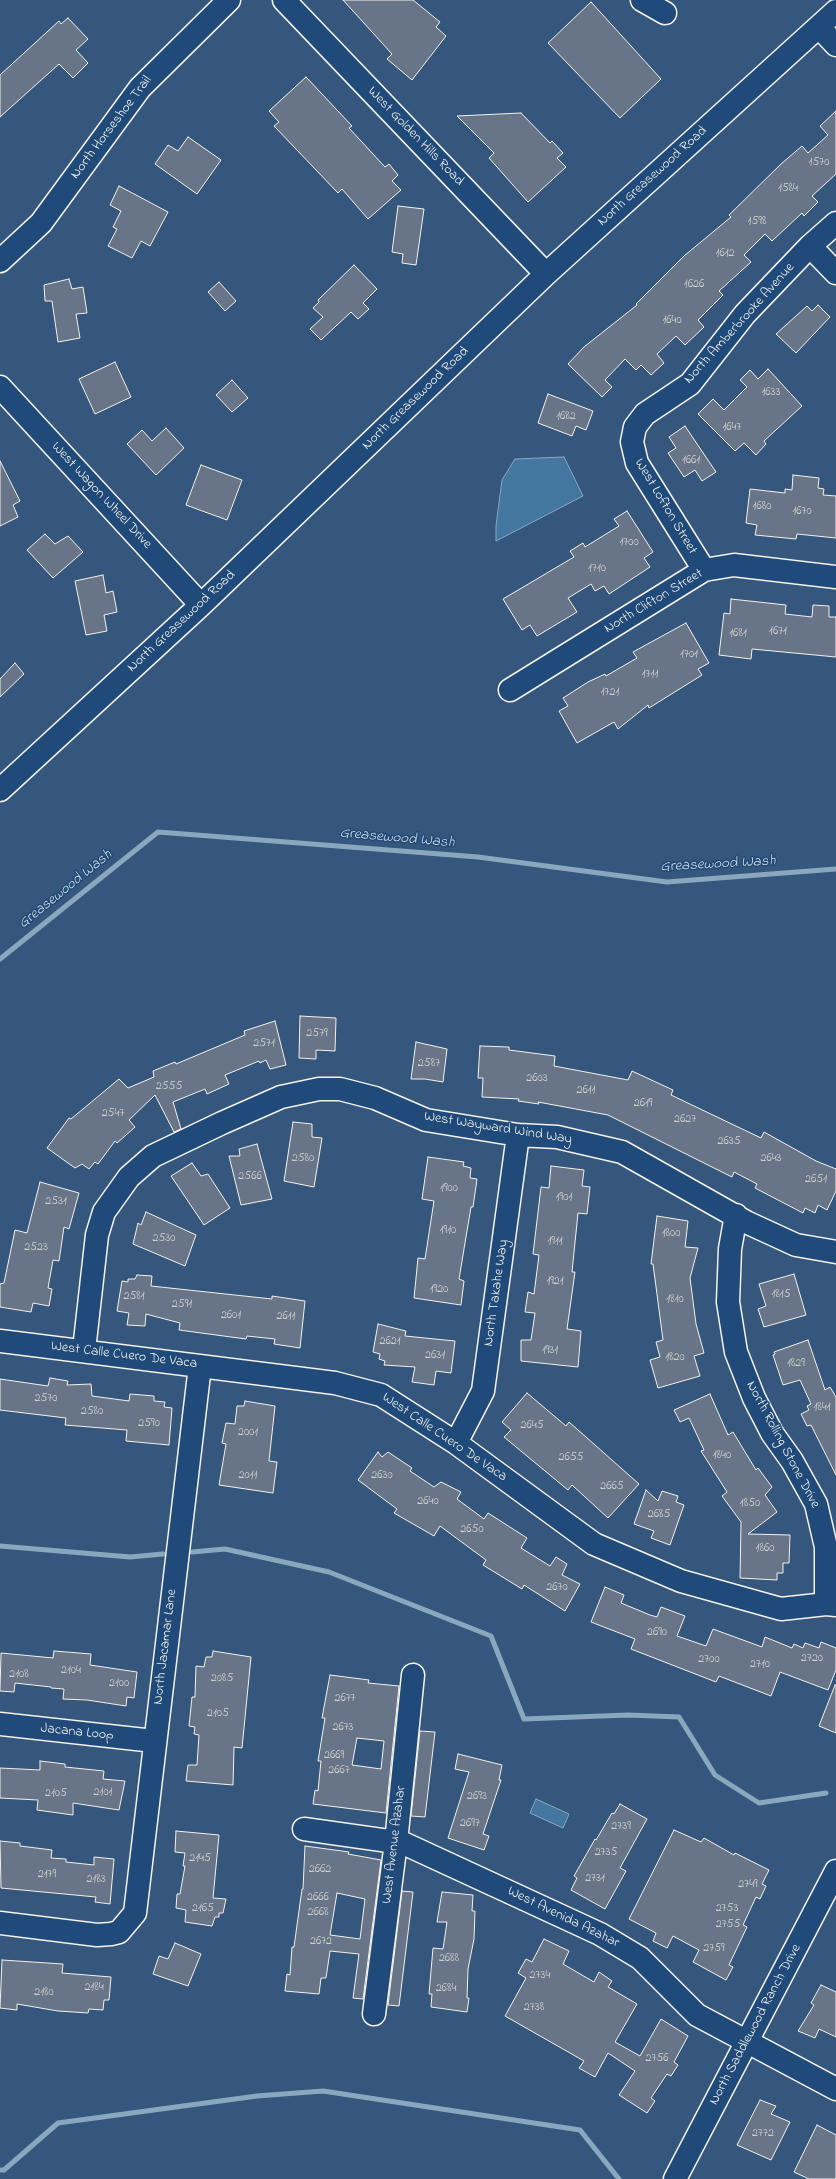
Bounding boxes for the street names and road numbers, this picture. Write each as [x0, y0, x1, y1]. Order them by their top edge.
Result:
street label: North Horseshoe Trail [68, 73, 156, 183]
street label: West Golden Hills Road [363, 84, 467, 190]
street label: North Greasewood Road [595, 123, 711, 231]
street label: North Amberbrooke Avenue [681, 260, 799, 388]
street label: North Greasewood Road [359, 344, 473, 454]
street label: West Wagon Wheel Drive [47, 439, 155, 553]
street label: West Lofton Street [630, 456, 700, 558]
street label: North Clifton Street [602, 566, 706, 638]
street label: North Greasewood Road [124, 568, 240, 676]
street label: West Wayward Wind Way [423, 1109, 573, 1149]
street label: North Takahe Way [481, 1238, 513, 1348]
street label: West Calle Cuero De Vaca [50, 1339, 198, 1373]
street label: North Rolling Stone Drive [741, 1379, 823, 1511]
street label: West Calle Cuero De Vaca [378, 1390, 510, 1486]
street label: North Jacamar Lane [151, 1588, 181, 1706]
street label: Jacana Loop [40, 1721, 114, 1745]
street label: West Avenue Azahar [379, 1785, 411, 1905]
street label: West Avenida Azahar [504, 1884, 622, 1952]
street label: North Saddlewood Ranch Drive [706, 1942, 806, 2108]

